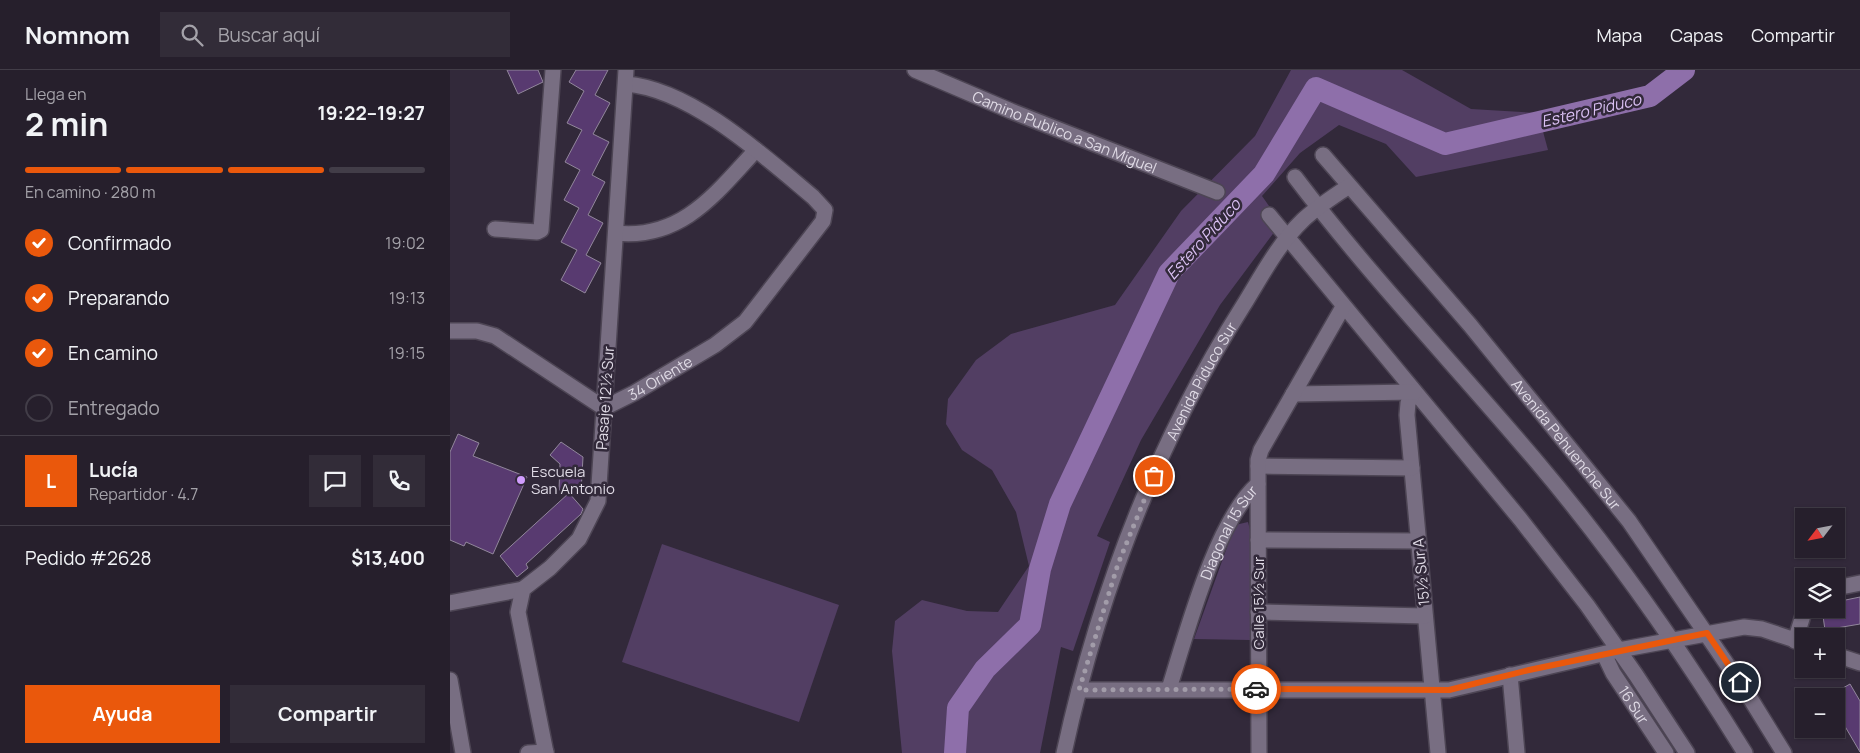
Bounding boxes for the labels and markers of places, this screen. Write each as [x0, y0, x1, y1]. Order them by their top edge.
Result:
pin [1133, 455, 1175, 497]
place label: Escuela San Antonio [531, 461, 615, 499]
marker: Escuela San Antonio [515, 474, 527, 486]
pin [1719, 661, 1761, 703]

